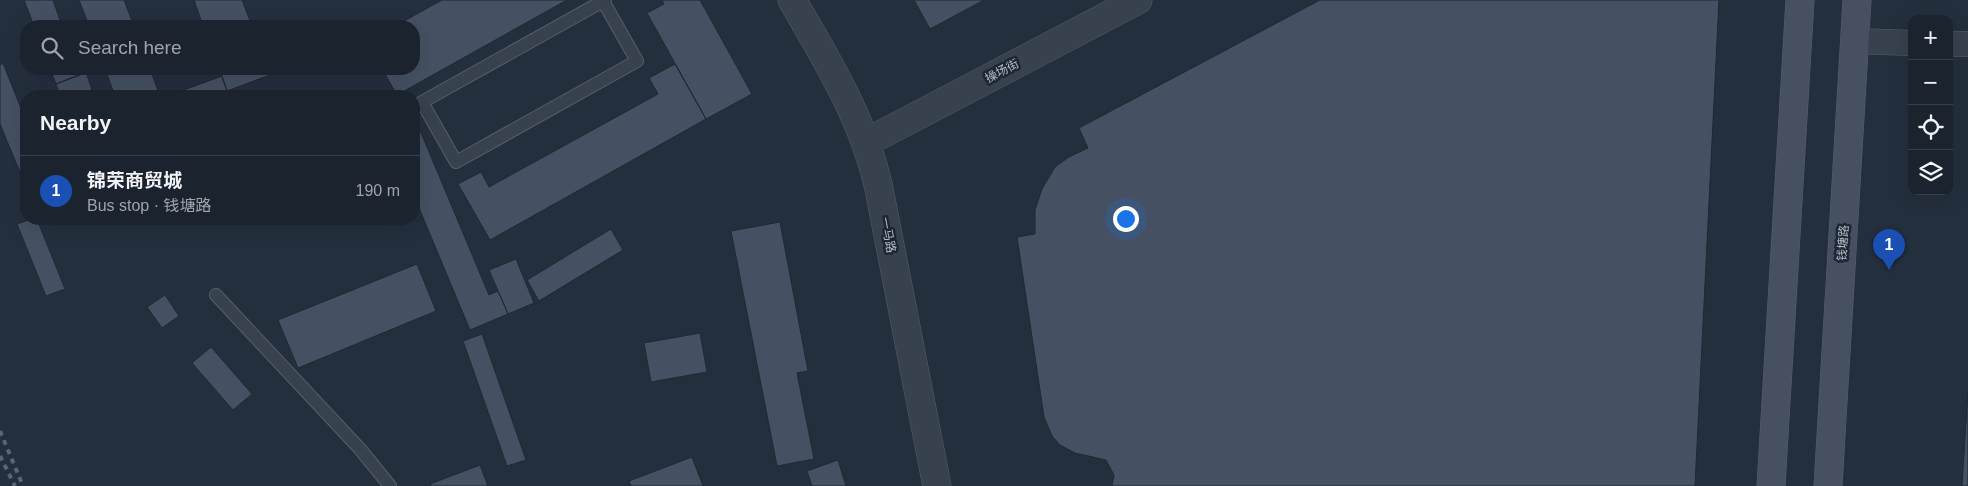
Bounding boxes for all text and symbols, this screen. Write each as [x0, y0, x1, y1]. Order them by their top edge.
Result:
map controls [1908, 15, 1953, 195]
button: + [1908, 15, 1953, 60]
search box [20, 20, 420, 75]
icon: search [38, 34, 66, 62]
text: Search here [78, 37, 182, 58]
street label: 操场街 [983, 56, 1021, 86]
button: − [1908, 60, 1953, 105]
button: locate [1908, 105, 1953, 150]
text: Nearby [40, 111, 111, 134]
button: layers [1908, 150, 1953, 195]
text: 锦荣商贸城 [87, 170, 182, 191]
text: 1 [52, 182, 60, 199]
text: 190 m [356, 182, 400, 199]
text: Bus stop · 钱塘路 [87, 197, 211, 214]
your location [1113, 206, 1139, 232]
street label: 一马路 [878, 216, 898, 254]
street label: 钱塘路 [1835, 225, 1851, 261]
pin: 1 [1873, 229, 1905, 270]

